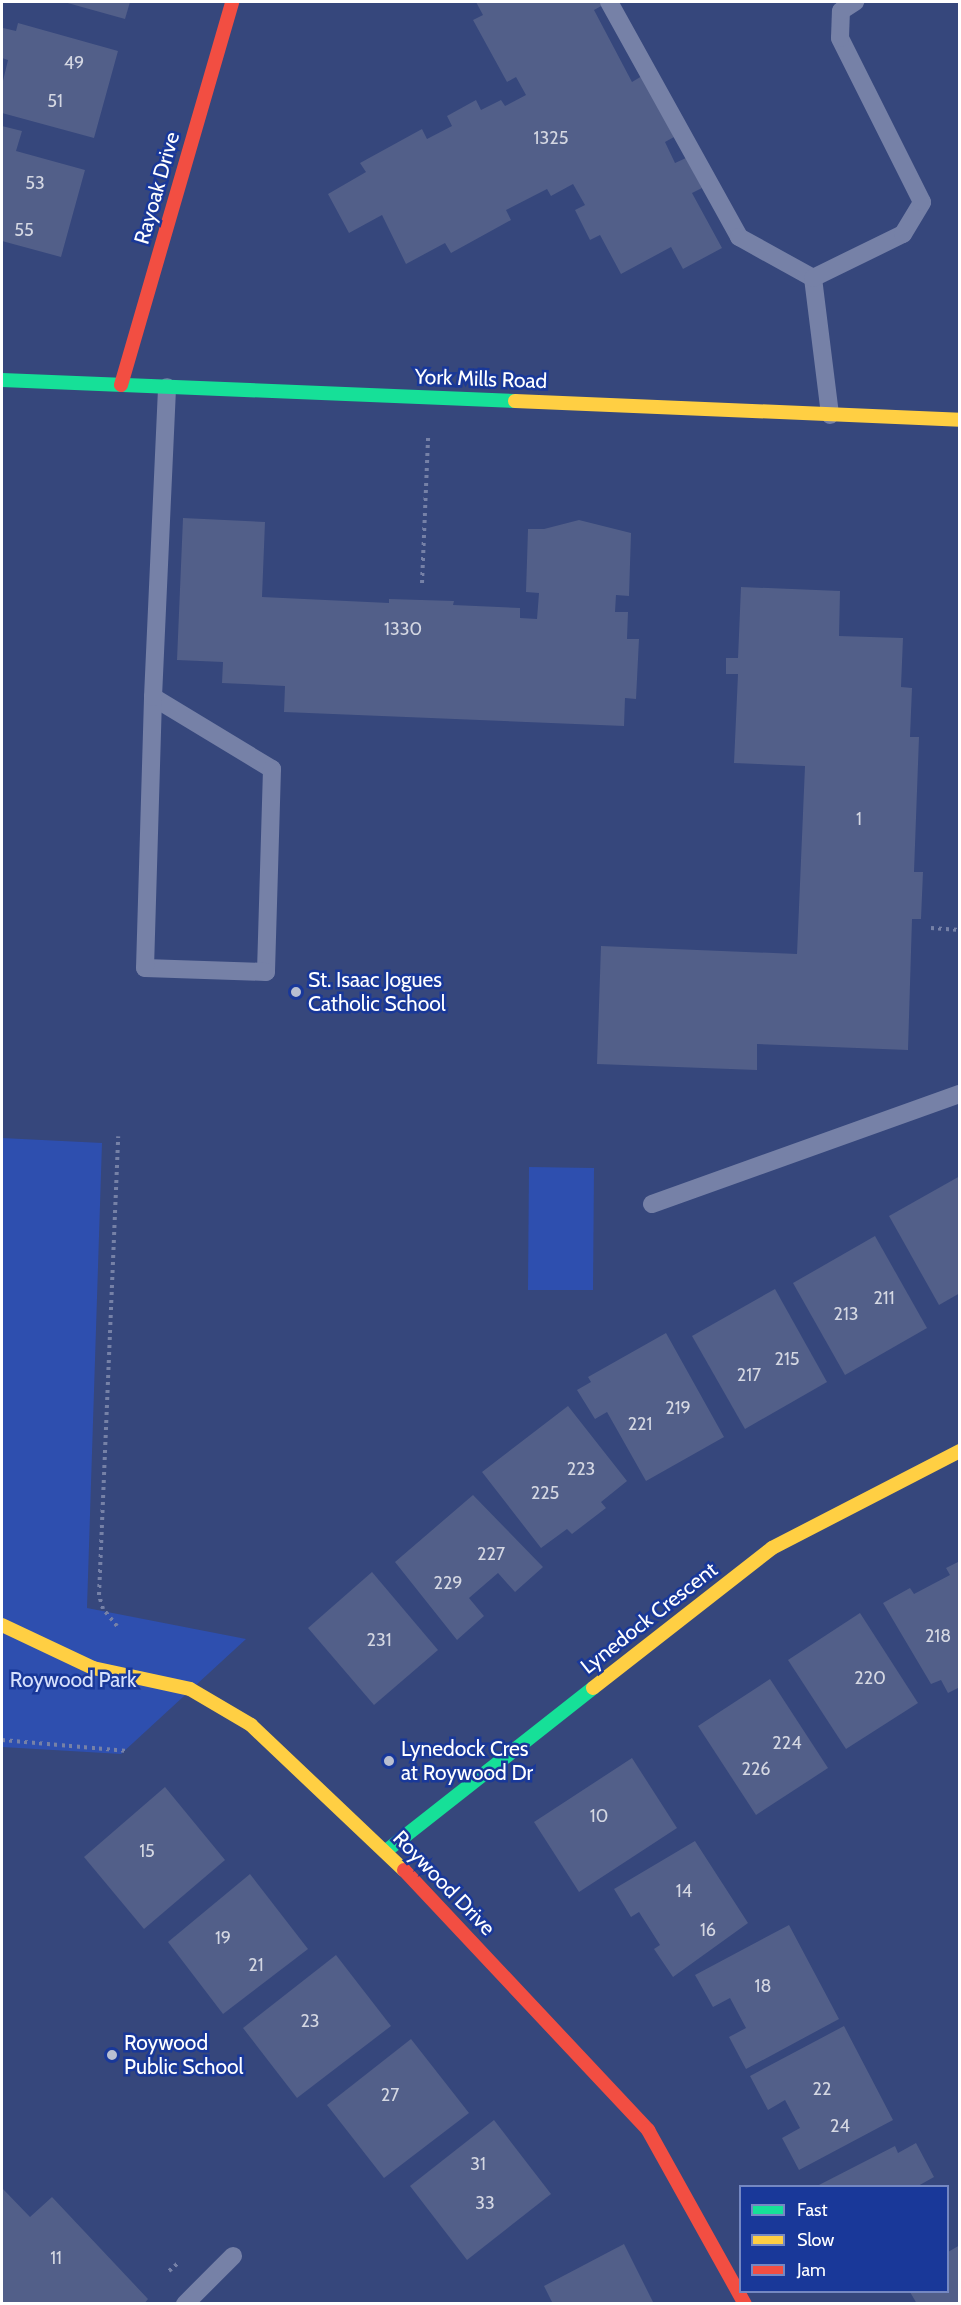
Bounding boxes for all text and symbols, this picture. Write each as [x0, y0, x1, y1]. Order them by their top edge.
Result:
house number: 49 [64, 52, 84, 74]
house number: 51 [47, 90, 63, 112]
house number: 1325 [534, 127, 568, 149]
street label: Rayoak Drive [129, 129, 185, 247]
house number: 53 [25, 172, 45, 194]
house number: 55 [14, 219, 34, 241]
street label: York Mills Road [414, 364, 548, 394]
house number: 1330 [384, 618, 422, 640]
house number: 1 [856, 808, 862, 830]
place label: St. Isaac Jogues Catholic School [308, 967, 446, 1017]
marker: St. Isaac Jogues Catholic School [289, 985, 303, 999]
house number: 211 [873, 1287, 895, 1309]
house number: 213 [833, 1303, 859, 1325]
house number: 215 [774, 1348, 800, 1370]
house number: 217 [737, 1364, 761, 1386]
house number: 219 [665, 1397, 691, 1419]
house number: 221 [628, 1413, 652, 1435]
house number: 223 [567, 1458, 595, 1480]
house number: 225 [531, 1482, 559, 1504]
house number: 227 [477, 1543, 505, 1565]
street label: Lynedock Crescent [576, 1557, 722, 1679]
house number: 229 [433, 1572, 463, 1594]
house number: 218 [925, 1625, 951, 1647]
house number: 231 [366, 1629, 392, 1651]
park label: Roywood Park [10, 1667, 136, 1693]
house number: 220 [854, 1667, 886, 1689]
house number: 224 [772, 1732, 802, 1754]
place label: Lynedock Cres at Roywood Dr [401, 1736, 533, 1786]
marker: Lynedock Cres at Roywood Dr [382, 1754, 396, 1768]
house number: 226 [741, 1758, 771, 1780]
house number: 10 [590, 1805, 608, 1827]
street label: Roywood Drive [388, 1825, 500, 1941]
house number: 15 [139, 1840, 155, 1862]
house number: 14 [676, 1880, 692, 1902]
house number: 16 [700, 1919, 716, 1941]
house number: 19 [215, 1927, 231, 1949]
house number: 21 [248, 1954, 264, 1976]
house number: 18 [755, 1975, 771, 1997]
house number: 23 [300, 2010, 320, 2032]
place label: Roywood Public School [124, 2030, 243, 2080]
marker: Roywood Public School [105, 2048, 119, 2062]
house number: 22 [813, 2078, 831, 2100]
house number: 27 [381, 2084, 399, 2106]
house number: 24 [830, 2115, 850, 2137]
house number: 31 [470, 2153, 486, 2175]
legend [739, 2185, 949, 2293]
house number: 33 [475, 2192, 495, 2214]
text: Fast [797, 2199, 828, 2221]
text: Slow [797, 2229, 834, 2251]
house number: 11 [50, 2247, 62, 2269]
text: Jam [797, 2259, 826, 2281]

